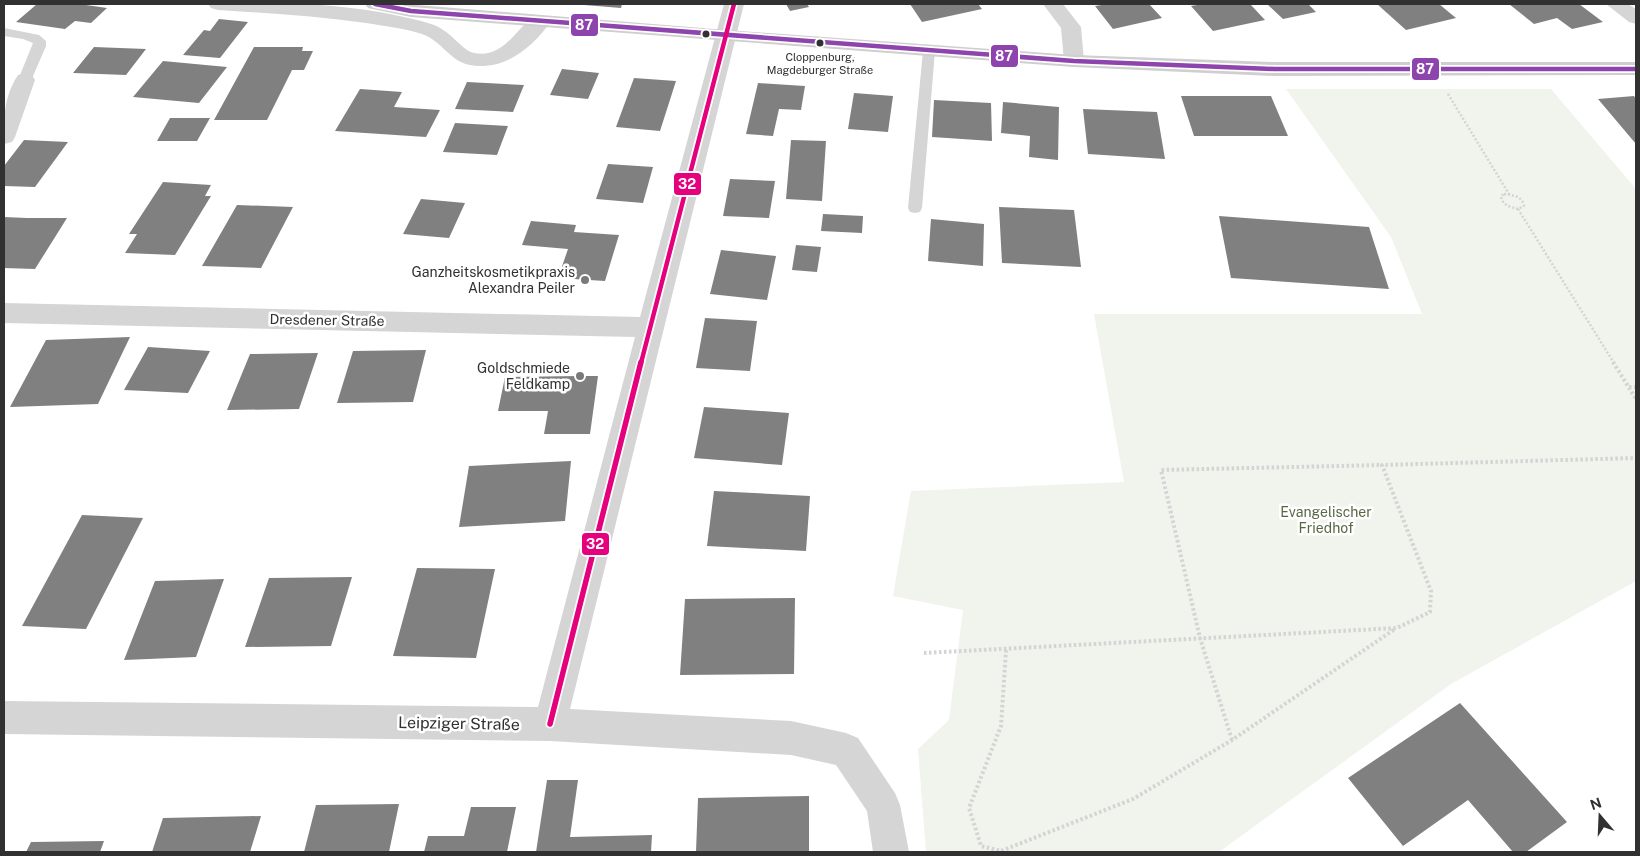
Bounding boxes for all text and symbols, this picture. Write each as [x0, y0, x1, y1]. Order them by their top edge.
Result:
line badge: 87 [570, 13, 599, 37]
text: 87 [575, 17, 593, 33]
unlabelled marker [701, 29, 711, 39]
marker: Cloppenburg, Magdeburger Straße [815, 38, 825, 48]
line badge: 87 [990, 44, 1019, 68]
text: 87 [995, 48, 1013, 64]
place label: Cloppenburg, Magdeburger Straße [767, 51, 873, 76]
line badge: 87 [1411, 57, 1440, 81]
text: 87 [1416, 61, 1434, 77]
line badge: 32 [673, 172, 702, 196]
text: 32 [678, 176, 696, 192]
place label: Ganzheitskosmetikpraxis Alexandra Peiler [412, 264, 575, 296]
marker: Ganzheitskosmetikpraxis Alexandra Peiler [579, 274, 591, 286]
street label: Dresdener Straße [269, 311, 385, 329]
place label: Goldschmiede Feldkamp [477, 360, 570, 392]
marker: Goldschmiede Feldkamp [574, 370, 586, 382]
park label: Evangelischer Friedhof [1280, 504, 1372, 536]
line badge: 32 [581, 532, 610, 556]
text: 32 [586, 536, 604, 552]
street label: Leipziger Straße [398, 713, 520, 734]
north arrow [1575, 791, 1625, 841]
text: N [1588, 794, 1604, 813]

